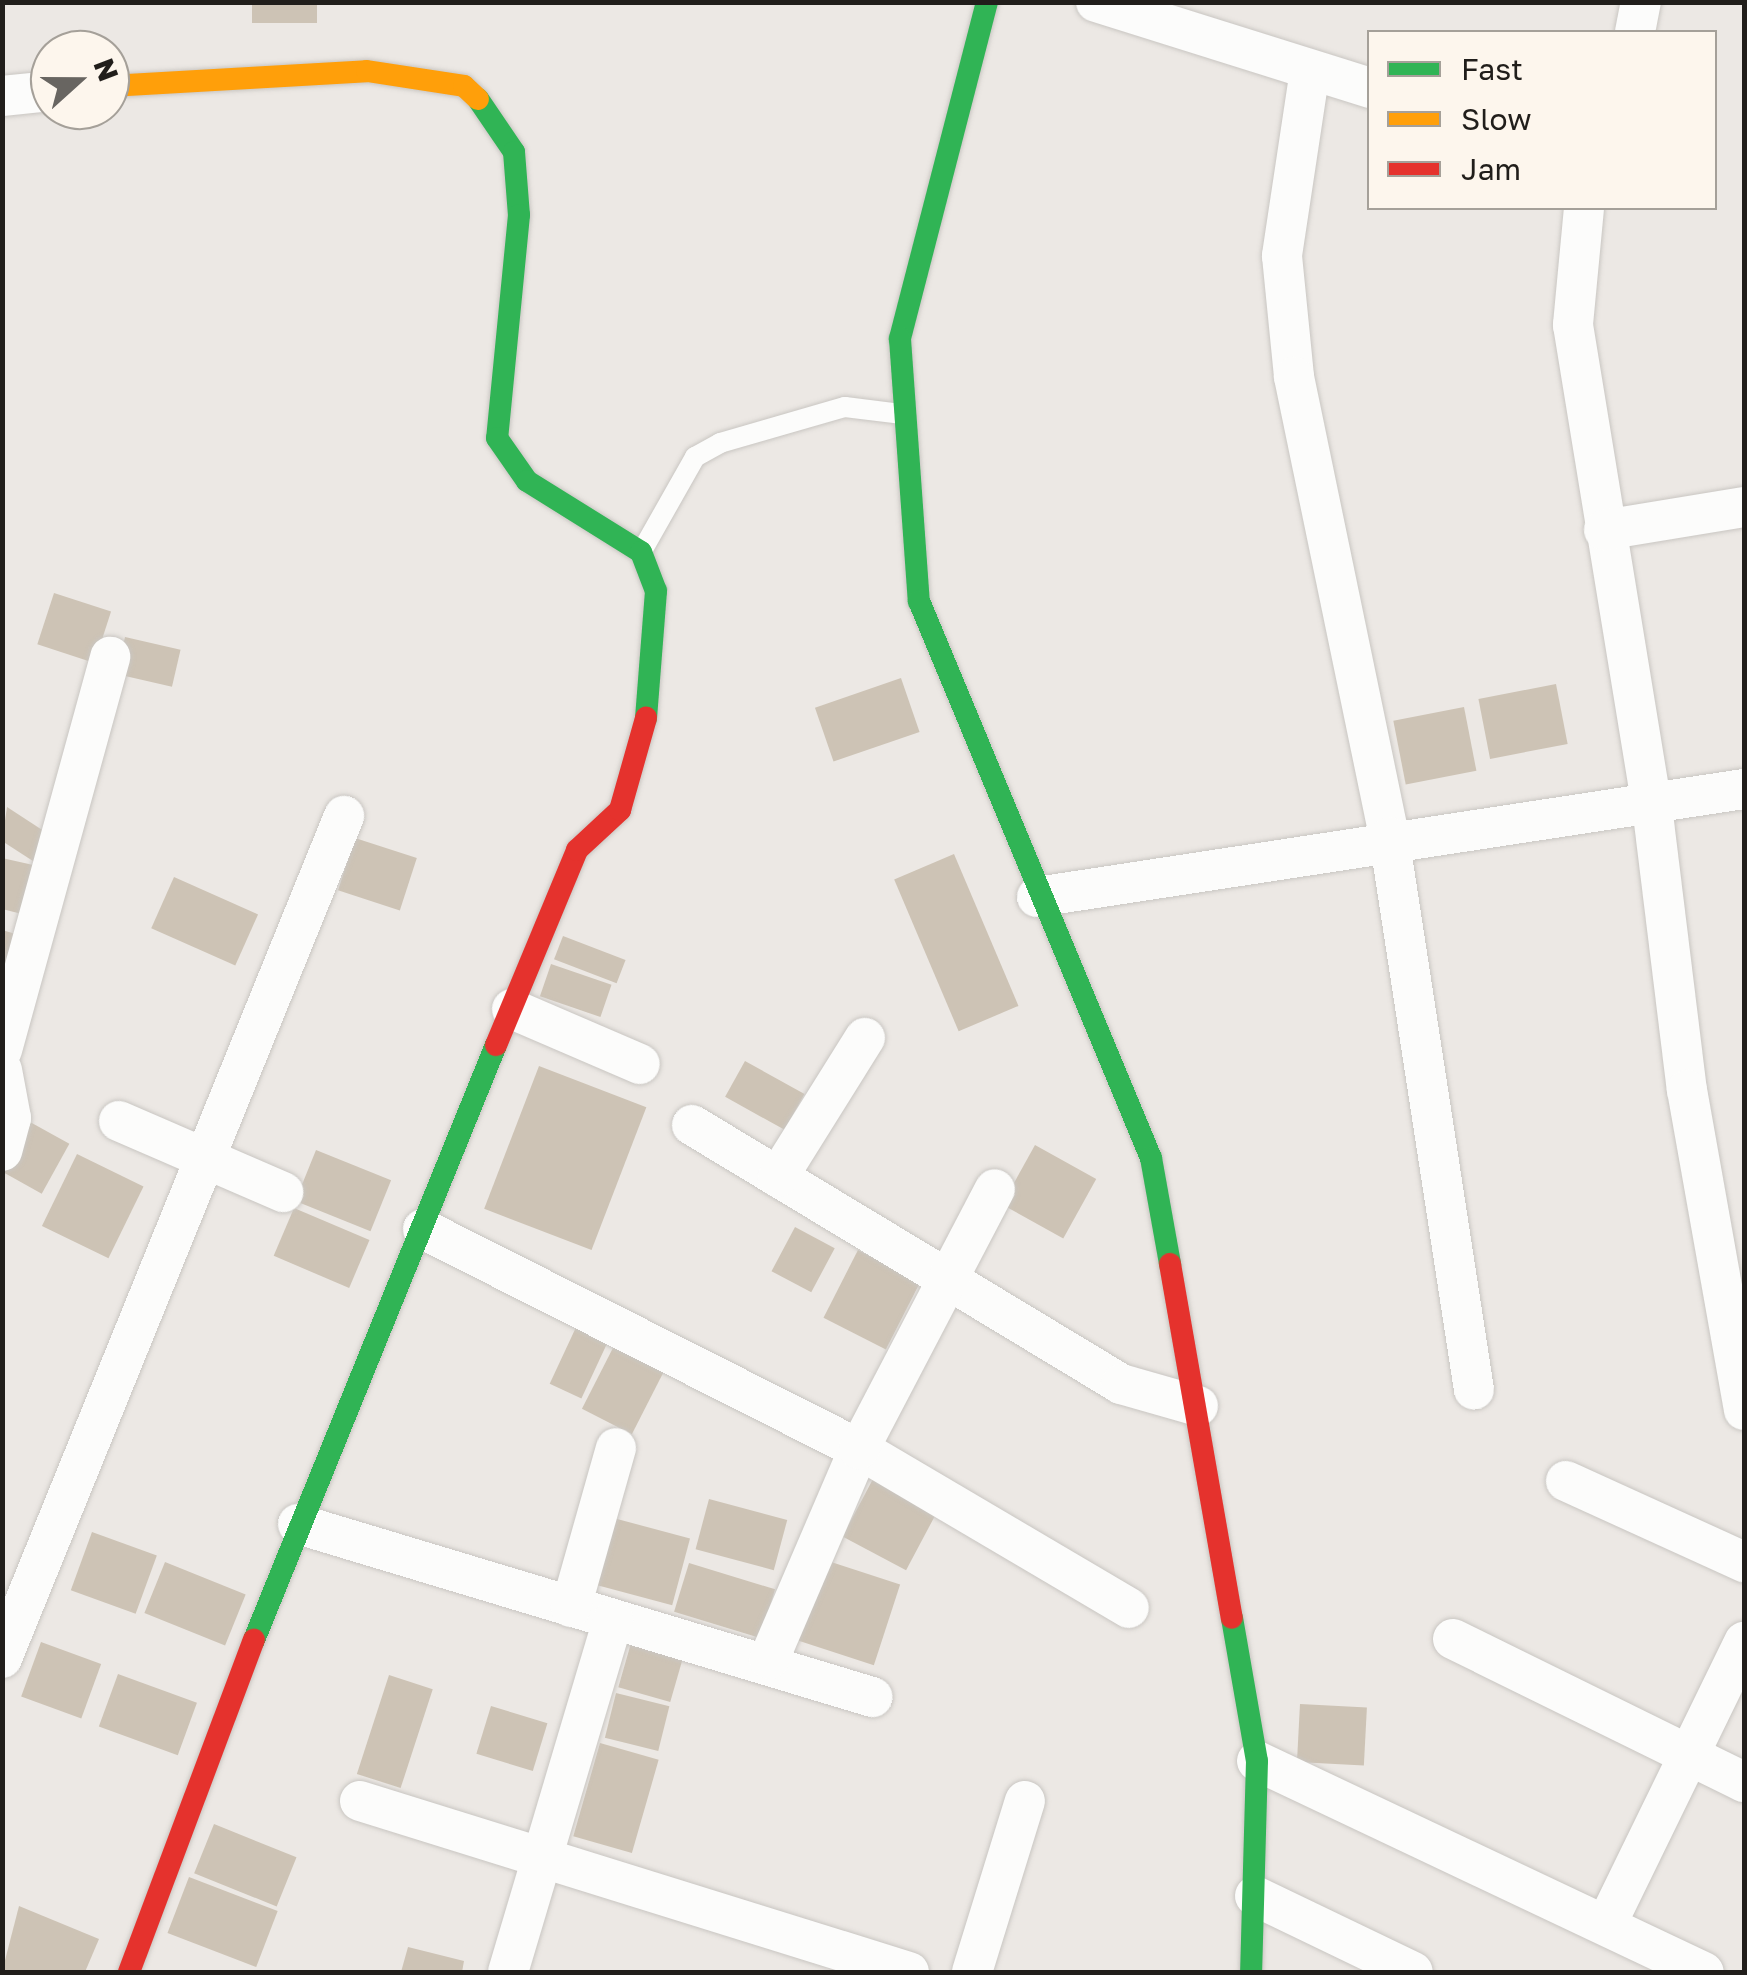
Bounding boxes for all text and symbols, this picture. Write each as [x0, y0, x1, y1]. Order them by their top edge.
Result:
north arrow [30, 30, 130, 130]
legend [1367, 30, 1717, 210]
text: Fast [1461, 51, 1523, 87]
text: N [87, 54, 126, 86]
text: Slow [1461, 101, 1532, 137]
text: Jam [1461, 151, 1521, 187]

